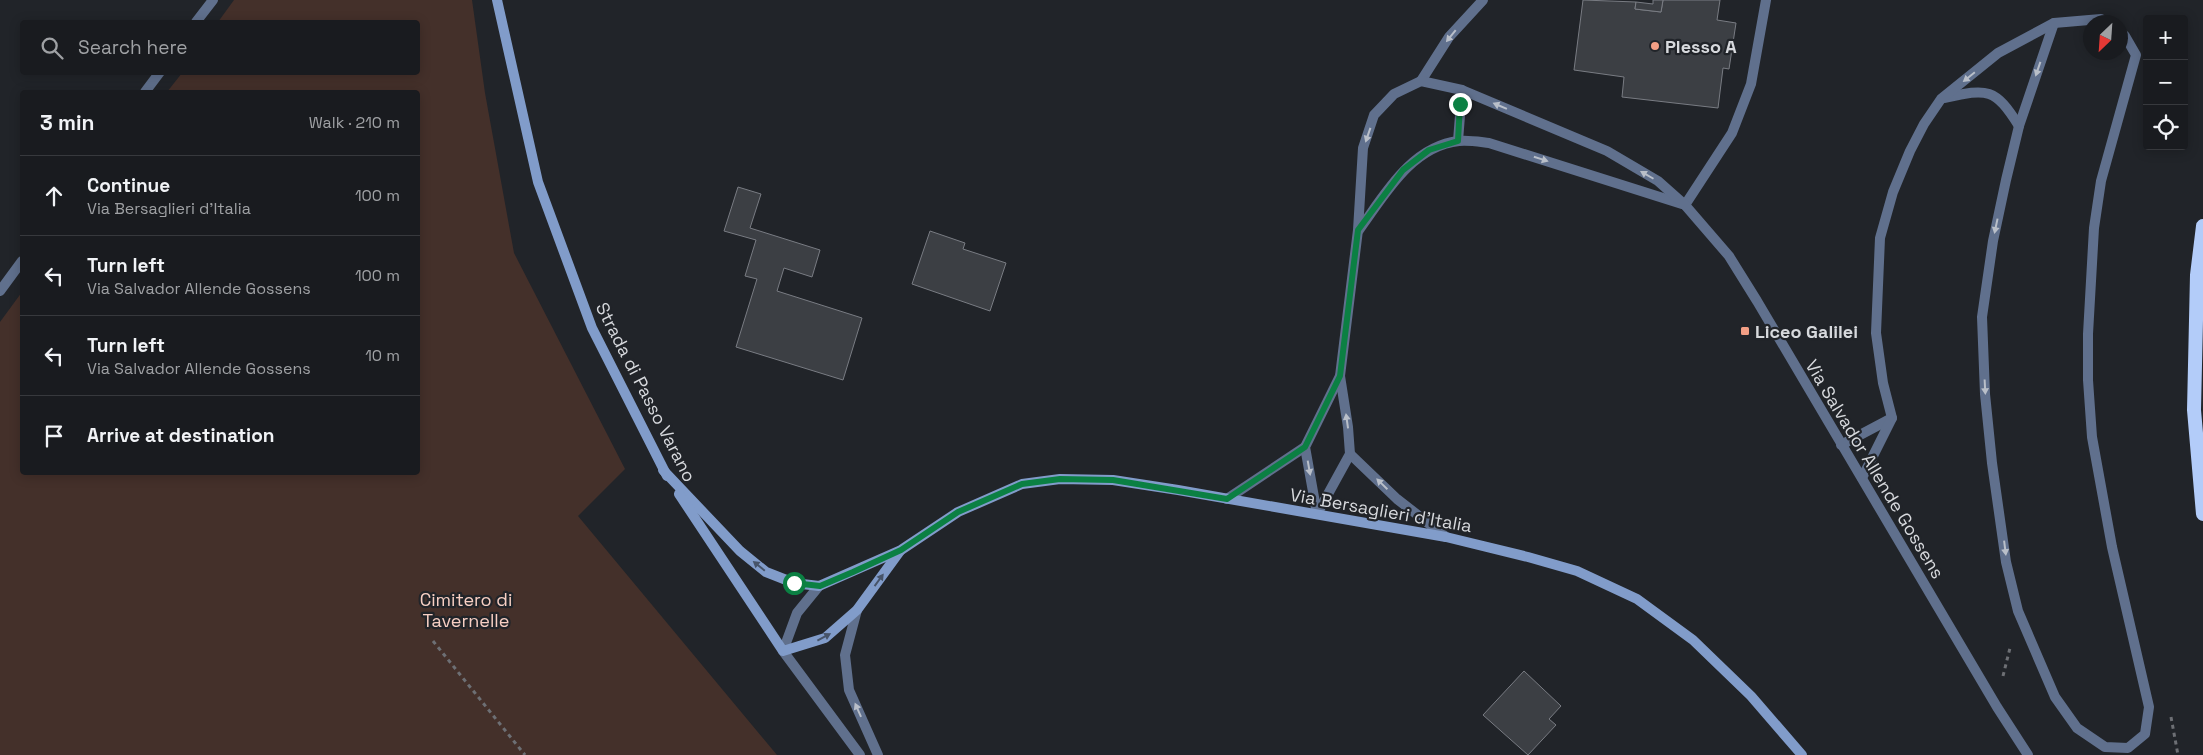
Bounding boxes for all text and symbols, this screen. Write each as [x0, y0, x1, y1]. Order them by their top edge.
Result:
north arrow [2083, 15, 2128, 60]
map controls [2143, 15, 2188, 150]
button: + [2143, 15, 2188, 60]
search box [20, 20, 420, 75]
one-way arrow [1445, 30, 1456, 43]
icon: search [38, 34, 66, 62]
text: Search here [78, 35, 188, 60]
place label: Plesso A [1665, 35, 1737, 58]
marker: Plesso A [1649, 40, 1661, 52]
button: − [2143, 60, 2188, 105]
one-way arrow [2034, 62, 2042, 77]
one-way arrow [1963, 72, 1976, 83]
route end [1449, 93, 1472, 116]
one-way arrow [1493, 102, 1507, 110]
button: locate [2143, 105, 2188, 150]
text: 3 min [40, 109, 95, 136]
text: Walk · 210 m [309, 112, 400, 133]
one-way arrow [1363, 127, 1371, 142]
one-way arrow [1534, 156, 1549, 164]
one-way arrow [1641, 170, 1654, 179]
text: Continue [87, 173, 170, 198]
icon: ahead [40, 182, 68, 210]
text: 100 m [355, 185, 400, 206]
text: Via Bersaglieri d'Italia [87, 198, 251, 219]
one-way arrow [1992, 218, 2000, 233]
text: Turn left [87, 253, 165, 278]
icon: left [40, 262, 68, 290]
text: 100 m [355, 265, 400, 286]
text: Via Salvador Allende Gossens [87, 278, 311, 299]
street label: Strada di Passo Varano [591, 298, 701, 486]
place label: Liceo Galilei [1755, 320, 1858, 343]
marker: Liceo Galilei [1739, 325, 1751, 337]
text: Turn left [87, 333, 165, 358]
icon: left [40, 342, 68, 370]
text: 10 m [365, 345, 400, 366]
street label: Via Salvador Allende Gossens [1800, 355, 1950, 583]
text: Via Salvador Allende Gossens [87, 358, 311, 379]
one-way arrow [1981, 379, 1989, 395]
one-way arrow [1343, 413, 1351, 429]
icon: arrive [40, 422, 68, 450]
text: Arrive at destination [87, 423, 275, 448]
one-way arrow [1305, 461, 1313, 477]
one-way arrow [1376, 478, 1388, 490]
street label: Via Bersaglieri d'Italia [1288, 483, 1474, 537]
one-way arrow [2001, 541, 2009, 557]
one-way arrow [753, 561, 766, 572]
route start [783, 572, 806, 595]
one-way arrow [874, 573, 884, 587]
park label: Cimitero di Tavernelle [420, 588, 512, 632]
one-way arrow [816, 633, 831, 641]
one-way arrow [854, 703, 862, 717]

